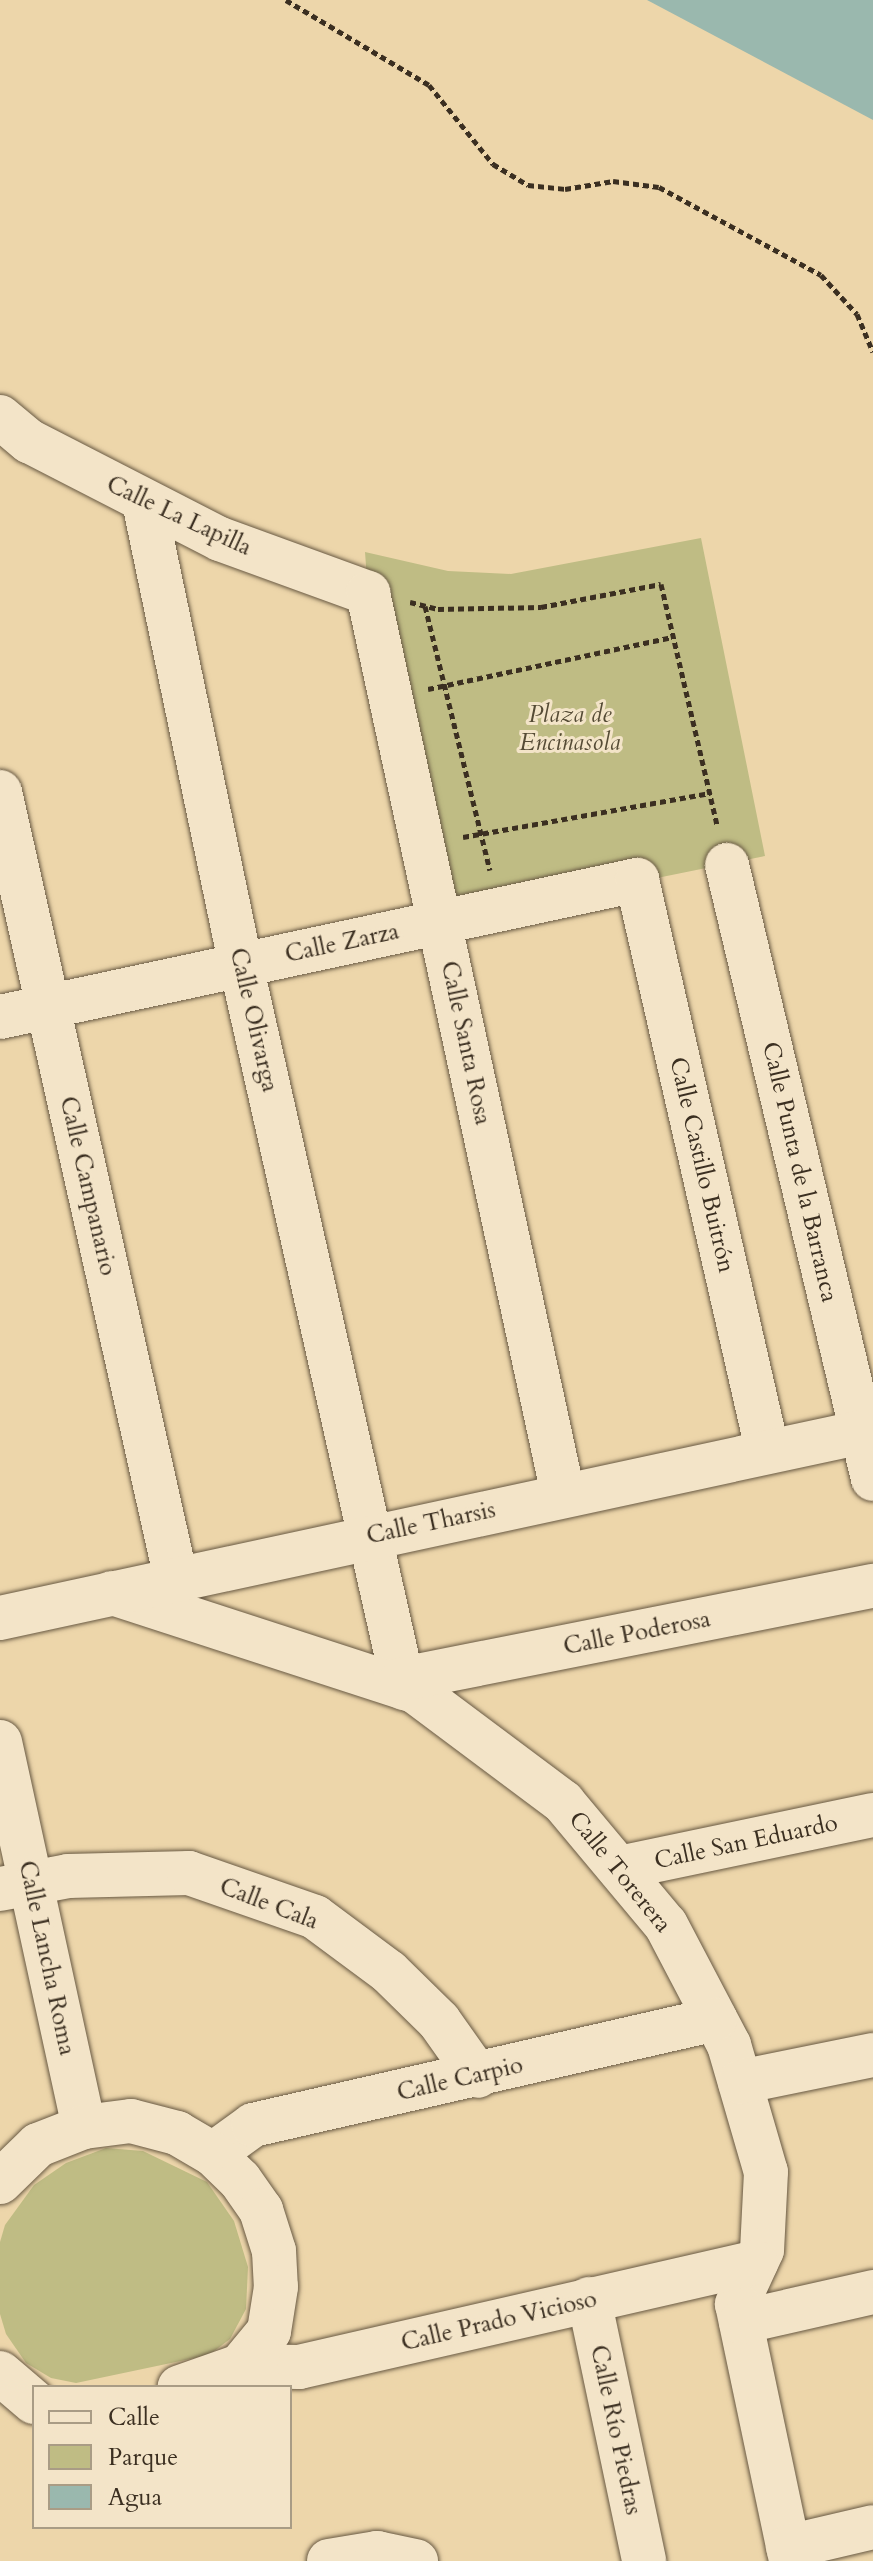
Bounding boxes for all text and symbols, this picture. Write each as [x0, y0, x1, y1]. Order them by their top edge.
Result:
street label: Calle La Lapilla [102, 470, 256, 562]
park label: Plaza de Encinasola [519, 701, 621, 757]
street label: Calle Zarza [282, 917, 402, 969]
street label: Calle Olivarga [223, 945, 285, 1095]
street label: Calle Santa Rosa [435, 958, 497, 1128]
street label: Calle Punta de la Barranca [756, 1039, 844, 1305]
street label: Calle Castillo Buitrón [663, 1054, 741, 1276]
street label: Calle Campanario [53, 1094, 123, 1278]
street label: Calle Tharsis [364, 1495, 498, 1551]
street label: Calle Poderosa [561, 1605, 713, 1661]
street label: Calle Torerera [562, 1806, 678, 1938]
street label: Calle San Eduardo [652, 1809, 840, 1875]
street label: Calle Lancha Roma [12, 1858, 82, 2058]
street label: Calle Cala [216, 1872, 322, 1936]
street label: Calle Carpio [394, 2051, 526, 2107]
street label: Calle Prado Vicioso [398, 2284, 600, 2358]
street label: Calle Río Piedras [584, 2342, 648, 2518]
legend [32, 2385, 292, 2529]
text: Calle [108, 2401, 160, 2434]
text: Parque [108, 2441, 178, 2474]
text: Agua [108, 2481, 162, 2514]

